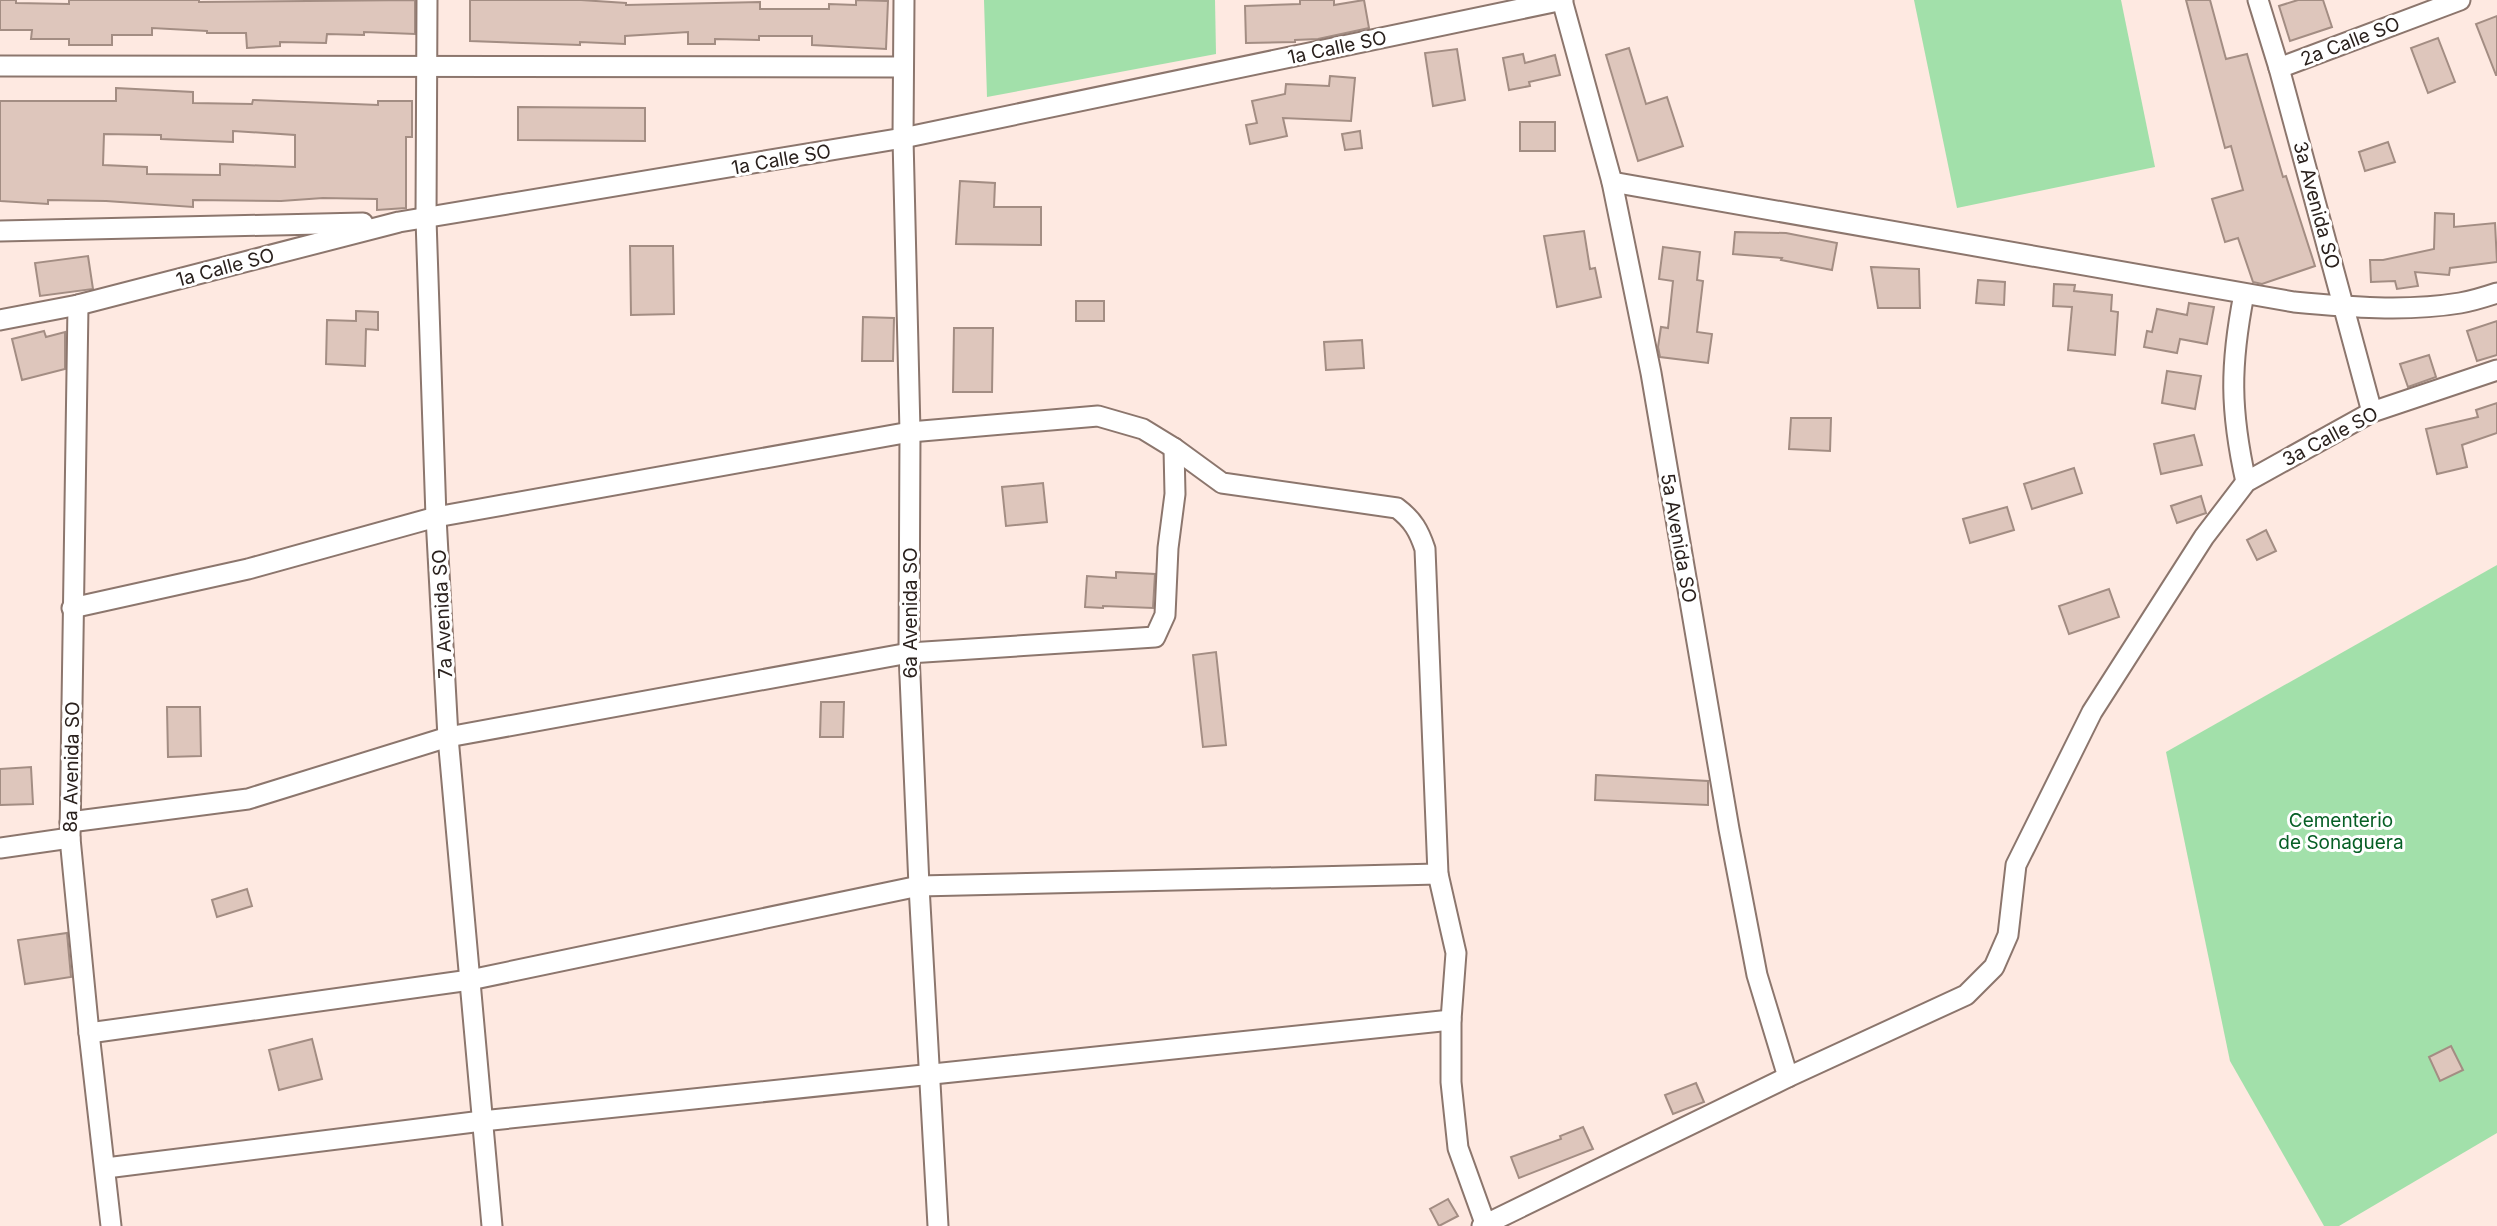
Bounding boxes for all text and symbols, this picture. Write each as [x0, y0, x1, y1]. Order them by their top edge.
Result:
street label: 2a Calle SO [2297, 12, 2403, 71]
street label: 1a Calle SO [1285, 26, 1389, 69]
street label: 1a Calle SO [730, 139, 833, 180]
street label: 3a Avenida SO [2288, 139, 2345, 271]
street label: 1a Calle SO [174, 243, 277, 292]
street label: 3a Calle SO [2279, 402, 2382, 471]
street label: 5a Avenida SO [1656, 472, 1701, 605]
street label: 6a Avenida SO [899, 547, 922, 679]
street label: 7a Avenida SO [428, 549, 457, 679]
street label: 8a Avenida SO [59, 701, 84, 833]
park label: Cementerio de Sonaguera [2278, 809, 2404, 854]

